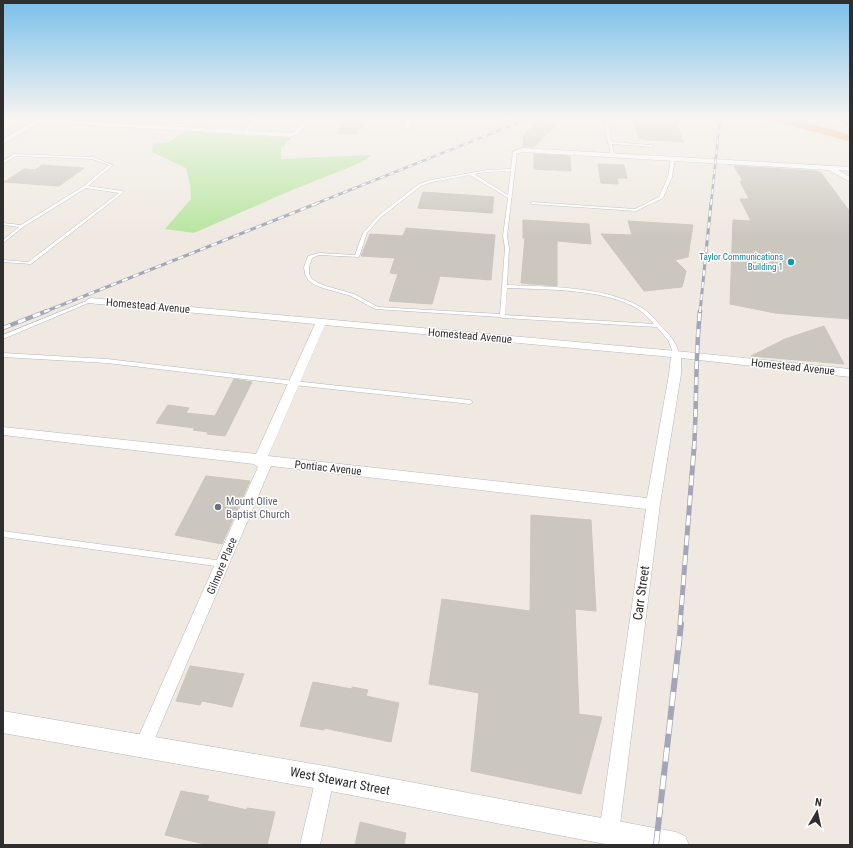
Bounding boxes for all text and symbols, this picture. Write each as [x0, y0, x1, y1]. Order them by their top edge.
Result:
place label: Taylor Communications Building 1 [699, 252, 783, 272]
marker: Taylor Communications Building 1 [786, 257, 796, 267]
street label: Homestead Avenue [106, 296, 190, 316]
street label: Homestead Avenue [428, 326, 512, 346]
street label: Homestead Avenue [750, 356, 836, 378]
street label: Pontiac Avenue [294, 458, 362, 478]
place label: Mount Olive Baptist Church [226, 495, 290, 521]
marker: Mount Olive Baptist Church [213, 502, 223, 512]
street label: Gilmore Place [204, 536, 240, 596]
street label: Carr Street [630, 565, 652, 621]
street label: West Stewart Street [289, 764, 391, 798]
north arrow [797, 792, 837, 832]
text: N [814, 796, 823, 810]

